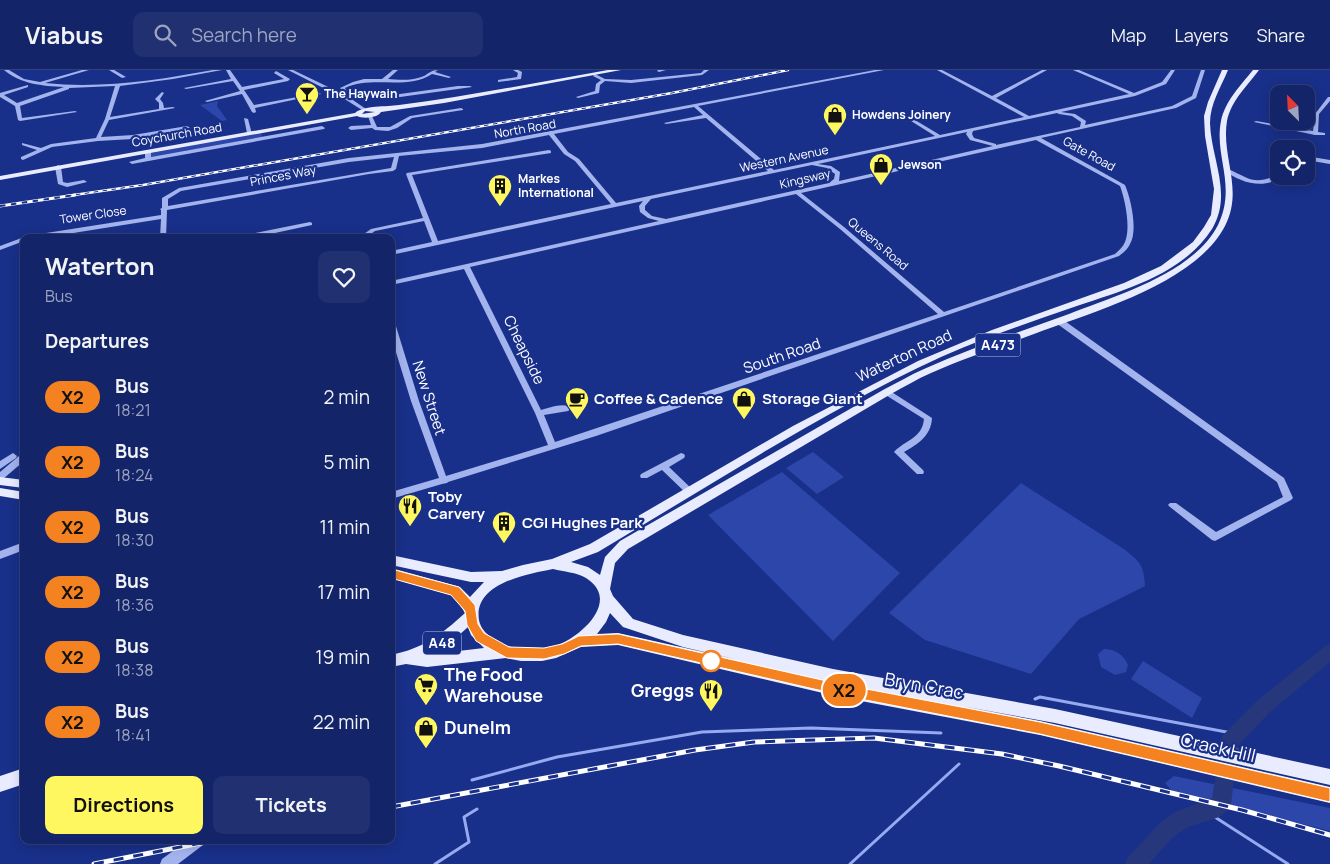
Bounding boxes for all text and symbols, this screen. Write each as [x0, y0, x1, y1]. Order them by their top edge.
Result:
search box [133, 12, 483, 57]
text: Viabus [25, 18, 103, 51]
icon: search [151, 21, 179, 49]
text: Search here [191, 22, 297, 48]
text: Map [1111, 23, 1146, 47]
text: Layers [1174, 23, 1228, 47]
text: Share [1256, 23, 1305, 47]
bar icon: The Haywain [294, 81, 320, 115]
place label: The Haywain [324, 85, 397, 102]
north arrow [1270, 85, 1315, 130]
map controls [1270, 85, 1315, 185]
shop icon: Howdens Joinery [822, 102, 848, 136]
place label: Howdens Joinery [852, 106, 951, 123]
street label: North Road [493, 115, 557, 142]
street label: Coychurch Road [131, 118, 223, 151]
street label: Gate Road [1060, 132, 1119, 175]
button: locate [1270, 140, 1315, 185]
street label: Western Avenue [738, 141, 830, 176]
shop icon: Jewson [868, 152, 894, 186]
place label: Jewson [898, 156, 942, 173]
street label: Princes Way [248, 161, 318, 190]
street label: Kingsway [778, 164, 833, 193]
place label: Markes International [518, 170, 594, 201]
building icon: Markes International [487, 173, 513, 207]
street label: Tower Close [58, 201, 128, 228]
street label: Queens Road [845, 213, 912, 274]
text: Waterton [45, 249, 155, 282]
button: heart [318, 251, 370, 303]
text: Bus [45, 285, 73, 307]
street label: Cheapside [499, 312, 550, 388]
street label: Waterton Road [852, 324, 955, 387]
text: Departures [45, 328, 149, 354]
street label: South Road [740, 332, 823, 379]
road number: A473 [976, 334, 1020, 356]
street label: New Street [408, 358, 451, 438]
text: Bus [115, 373, 149, 399]
text: 2 min [324, 384, 370, 410]
text: X2 [61, 385, 84, 409]
cafe icon: Coffee & Cadence [564, 386, 590, 420]
shop icon: Storage Giant [731, 386, 757, 420]
place label: Coffee & Cadence [594, 388, 723, 409]
place label: Storage Giant [762, 388, 863, 409]
text: 18:21 [115, 399, 151, 421]
text: Bus [115, 438, 149, 464]
text: 5 min [323, 449, 370, 475]
text: X2 [61, 450, 84, 474]
text: 18:24 [115, 464, 154, 486]
place label: Toby Carvery [428, 486, 485, 524]
restaurant icon: Toby Carvery [397, 493, 423, 527]
text: Bus [115, 503, 149, 529]
building icon: CGI Hughes Park [491, 510, 517, 544]
place label: CGI Hughes Park [522, 512, 643, 533]
text: 11 min [320, 514, 370, 540]
text: X2 [61, 515, 84, 539]
text: 18:30 [115, 529, 154, 551]
text: Bus [115, 568, 149, 594]
text: 17 min [317, 579, 370, 605]
text: X2 [61, 580, 84, 604]
text: 18:36 [115, 594, 154, 616]
road number: A48 [423, 632, 461, 654]
text: Bus [115, 633, 149, 659]
text: 19 min [315, 644, 370, 670]
text: X2 [61, 645, 84, 669]
unlabelled marker [700, 650, 722, 672]
text: 18:38 [115, 659, 153, 681]
place label: The Food Warehouse [444, 662, 543, 707]
street label: Bryn Crac [883, 666, 966, 704]
supermarket icon: The Food Warehouse [413, 672, 439, 706]
line badge: X2 [822, 674, 866, 706]
place label: Greggs [631, 678, 694, 702]
restaurant icon: Greggs [698, 678, 724, 712]
text: X2 [833, 678, 855, 702]
text: Bus [115, 698, 149, 724]
text: 22 min [313, 709, 370, 735]
text: X2 [61, 710, 84, 734]
shop icon: Dunelm [413, 715, 439, 749]
place label: Dunelm [444, 715, 511, 739]
text: 18:41 [115, 724, 151, 746]
street label: Crack Hill [1178, 727, 1258, 767]
button: Directions [45, 776, 203, 834]
button: Tickets [213, 776, 370, 834]

